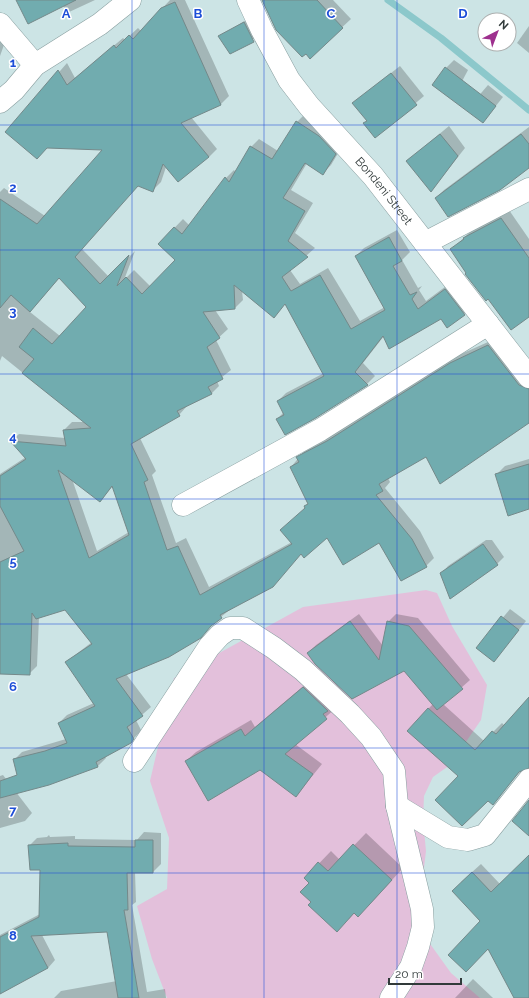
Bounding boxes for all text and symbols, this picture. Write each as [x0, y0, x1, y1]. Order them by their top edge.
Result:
text: A [62, 6, 71, 21]
text: B [194, 6, 203, 21]
text: C [327, 6, 336, 21]
text: D [458, 6, 468, 21]
north arrow [477, 12, 517, 52]
text: N [496, 17, 511, 33]
text: 1 [10, 55, 17, 70]
street label: Bondeni Street [352, 154, 415, 227]
text: 2 [9, 180, 17, 195]
text: 3 [9, 304, 17, 319]
text: 4 [9, 429, 17, 444]
text: 5 [9, 554, 17, 569]
text: 6 [9, 679, 17, 694]
text: 7 [9, 803, 17, 818]
text: 8 [9, 928, 17, 943]
scale bar [389, 960, 461, 986]
text: 20 m [395, 967, 423, 981]

